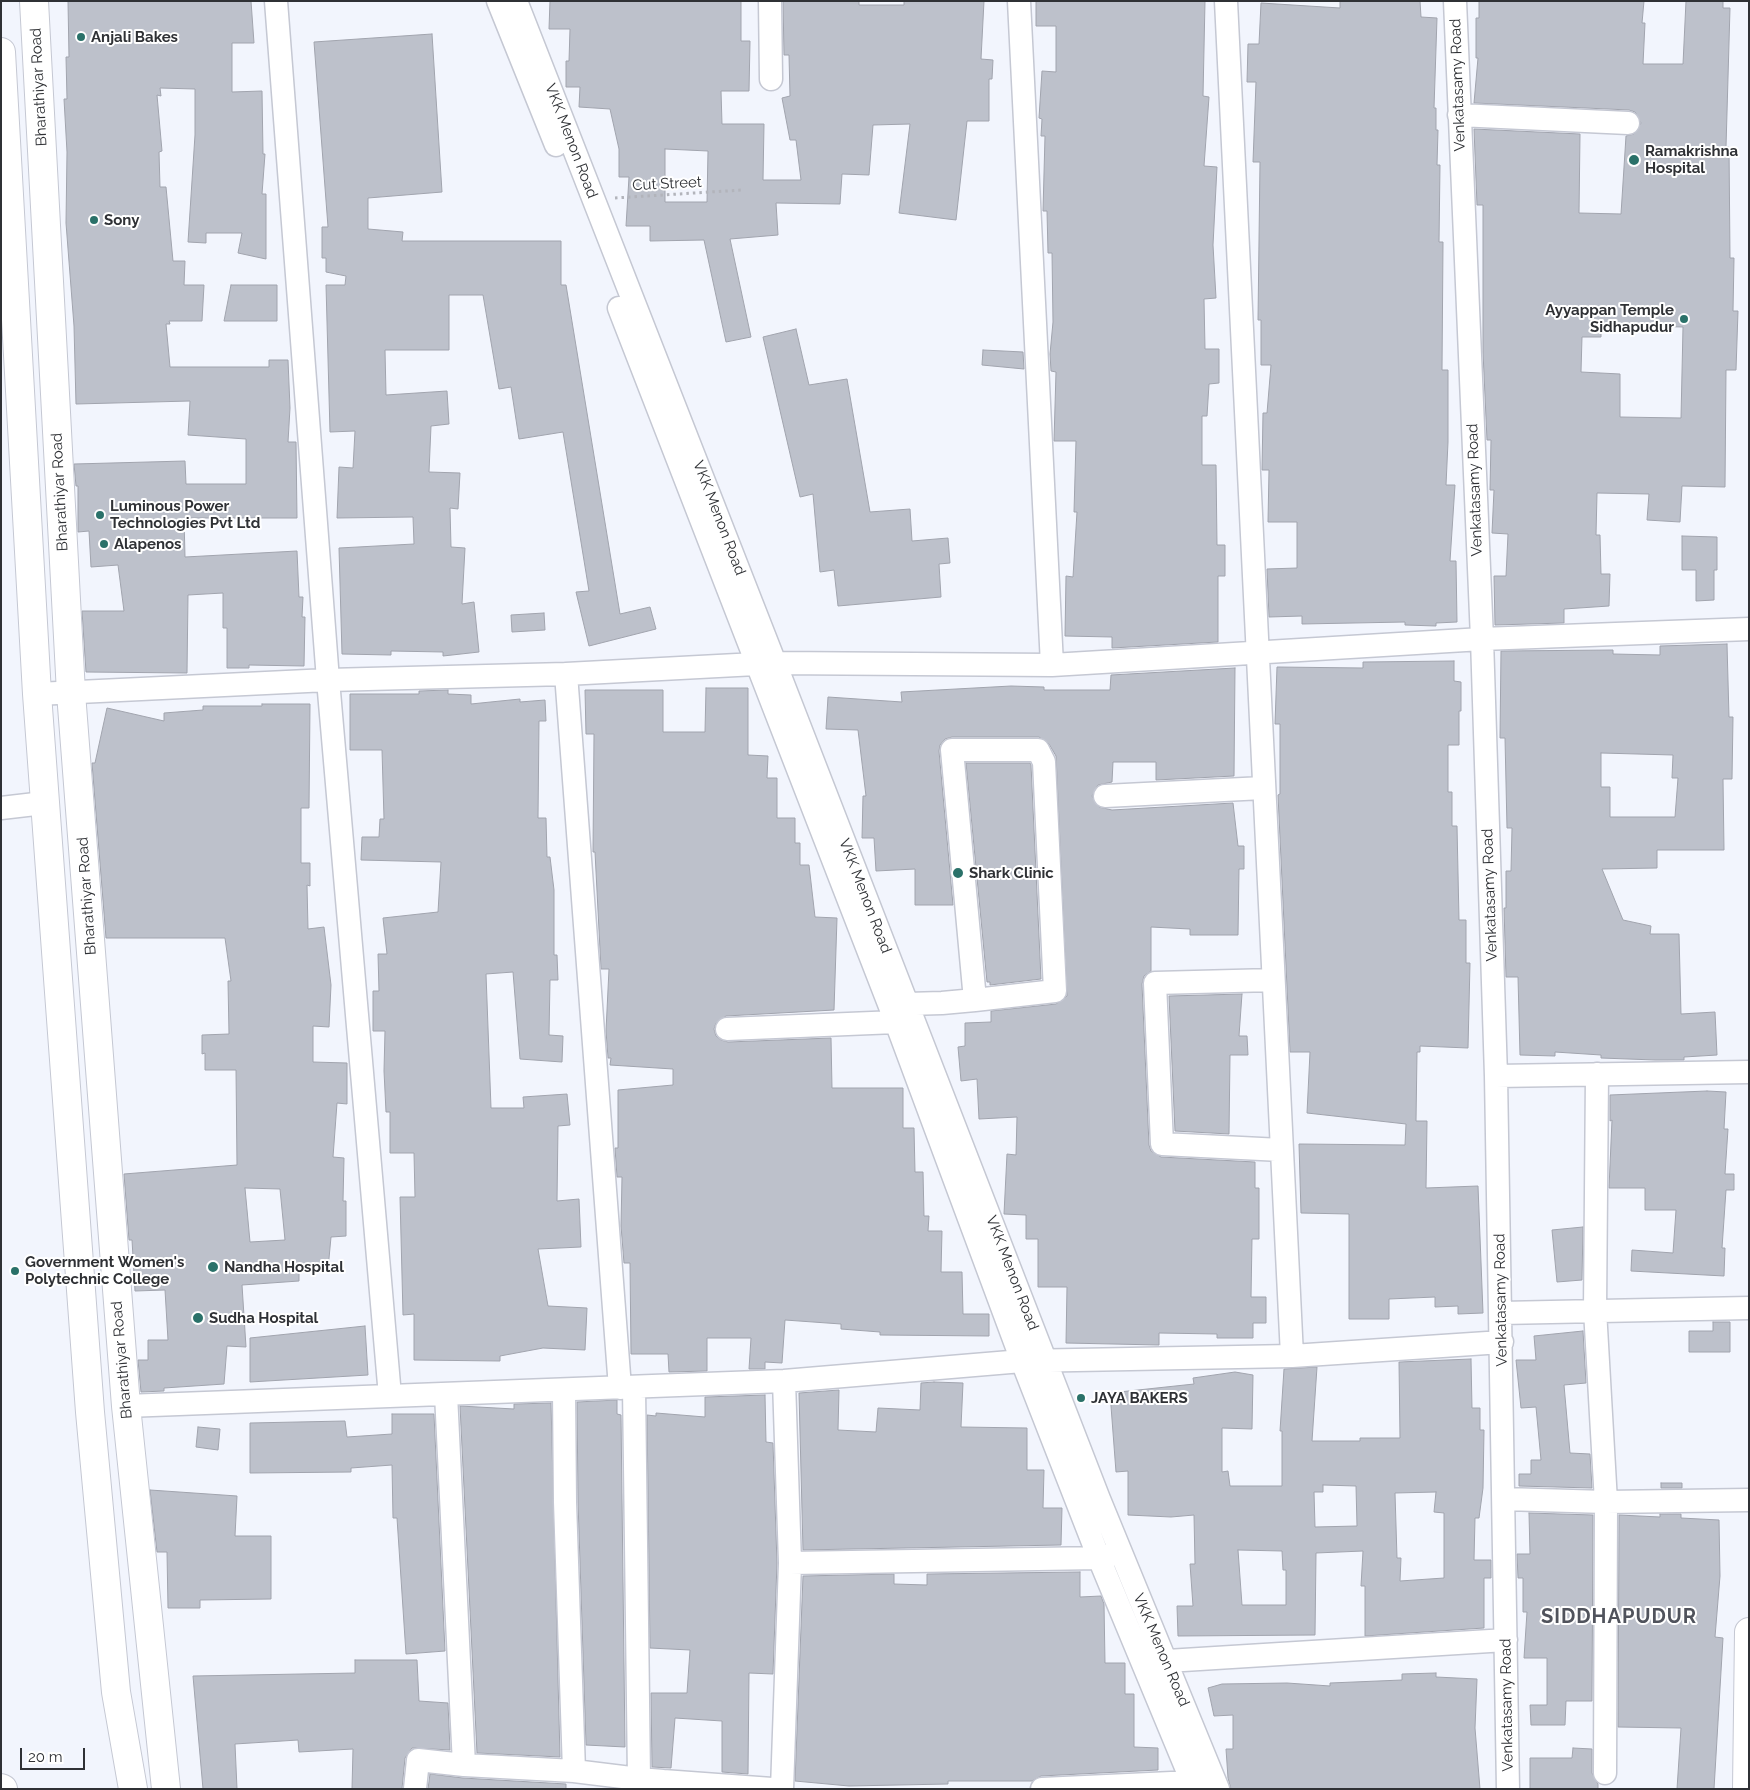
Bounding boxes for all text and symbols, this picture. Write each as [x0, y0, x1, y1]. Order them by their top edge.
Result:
street label: Venkatasamy Road [1447, 18, 1469, 152]
street label: Bharathiyar Road [27, 27, 51, 147]
place label: Anjali Bakes [91, 28, 178, 46]
marker: Anjali Bakes [75, 31, 87, 43]
street label: VKK Menon Road [541, 81, 601, 201]
place label: Ramakrishna Hospital [1645, 142, 1738, 177]
marker: Ramakrishna Hospital [1627, 153, 1641, 167]
street label: Cut Street [632, 173, 702, 195]
place label: Sony [104, 211, 139, 229]
marker: Sony [88, 214, 100, 226]
place label: Ayyappan Temple Sidhapudur [1545, 301, 1674, 336]
marker: Ayyappan Temple Sidhapudur [1678, 313, 1690, 325]
street label: Venkatasamy Road [1464, 423, 1486, 557]
street label: Bharathiyar Road [48, 432, 72, 552]
street label: VKK Menon Road [689, 458, 749, 578]
place label: Luminous Power Technologies Pvt Ltd [110, 497, 260, 532]
marker: Luminous Power Technologies Pvt Ltd [94, 509, 106, 521]
place label: Alapenos [114, 535, 181, 553]
marker: Alapenos [98, 538, 110, 550]
street label: Venkatasamy Road [1479, 828, 1501, 962]
street label: Bharathiyar Road [74, 836, 100, 956]
street label: VKK Menon Road [835, 836, 895, 956]
place label: Shark Clinic [969, 864, 1054, 882]
marker: Shark Clinic [951, 866, 965, 880]
street label: VKK Menon Road [982, 1213, 1042, 1333]
street label: Venkatasamy Road [1491, 1233, 1511, 1367]
place label: Government Women's Polytechnic College [25, 1253, 184, 1288]
place label: Nandha Hospital [224, 1258, 344, 1276]
marker: Nandha Hospital [206, 1260, 220, 1274]
marker: Government Women's Polytechnic College [9, 1265, 21, 1277]
street label: Bharathiyar Road [108, 1300, 136, 1420]
place label: Sudha Hospital [209, 1309, 318, 1327]
marker: Sudha Hospital [191, 1311, 205, 1325]
place label: JAYA BAKERS [1091, 1389, 1188, 1407]
marker: JAYA BAKERS [1075, 1392, 1087, 1404]
street label: VKK Menon Road [1129, 1591, 1193, 1709]
district label: SIDDHAPUDUR [1540, 1605, 1698, 1629]
street label: Venkatasamy Road [1497, 1638, 1517, 1772]
scale bar [22, 1738, 88, 1770]
text: 20 m [28, 1748, 63, 1766]

